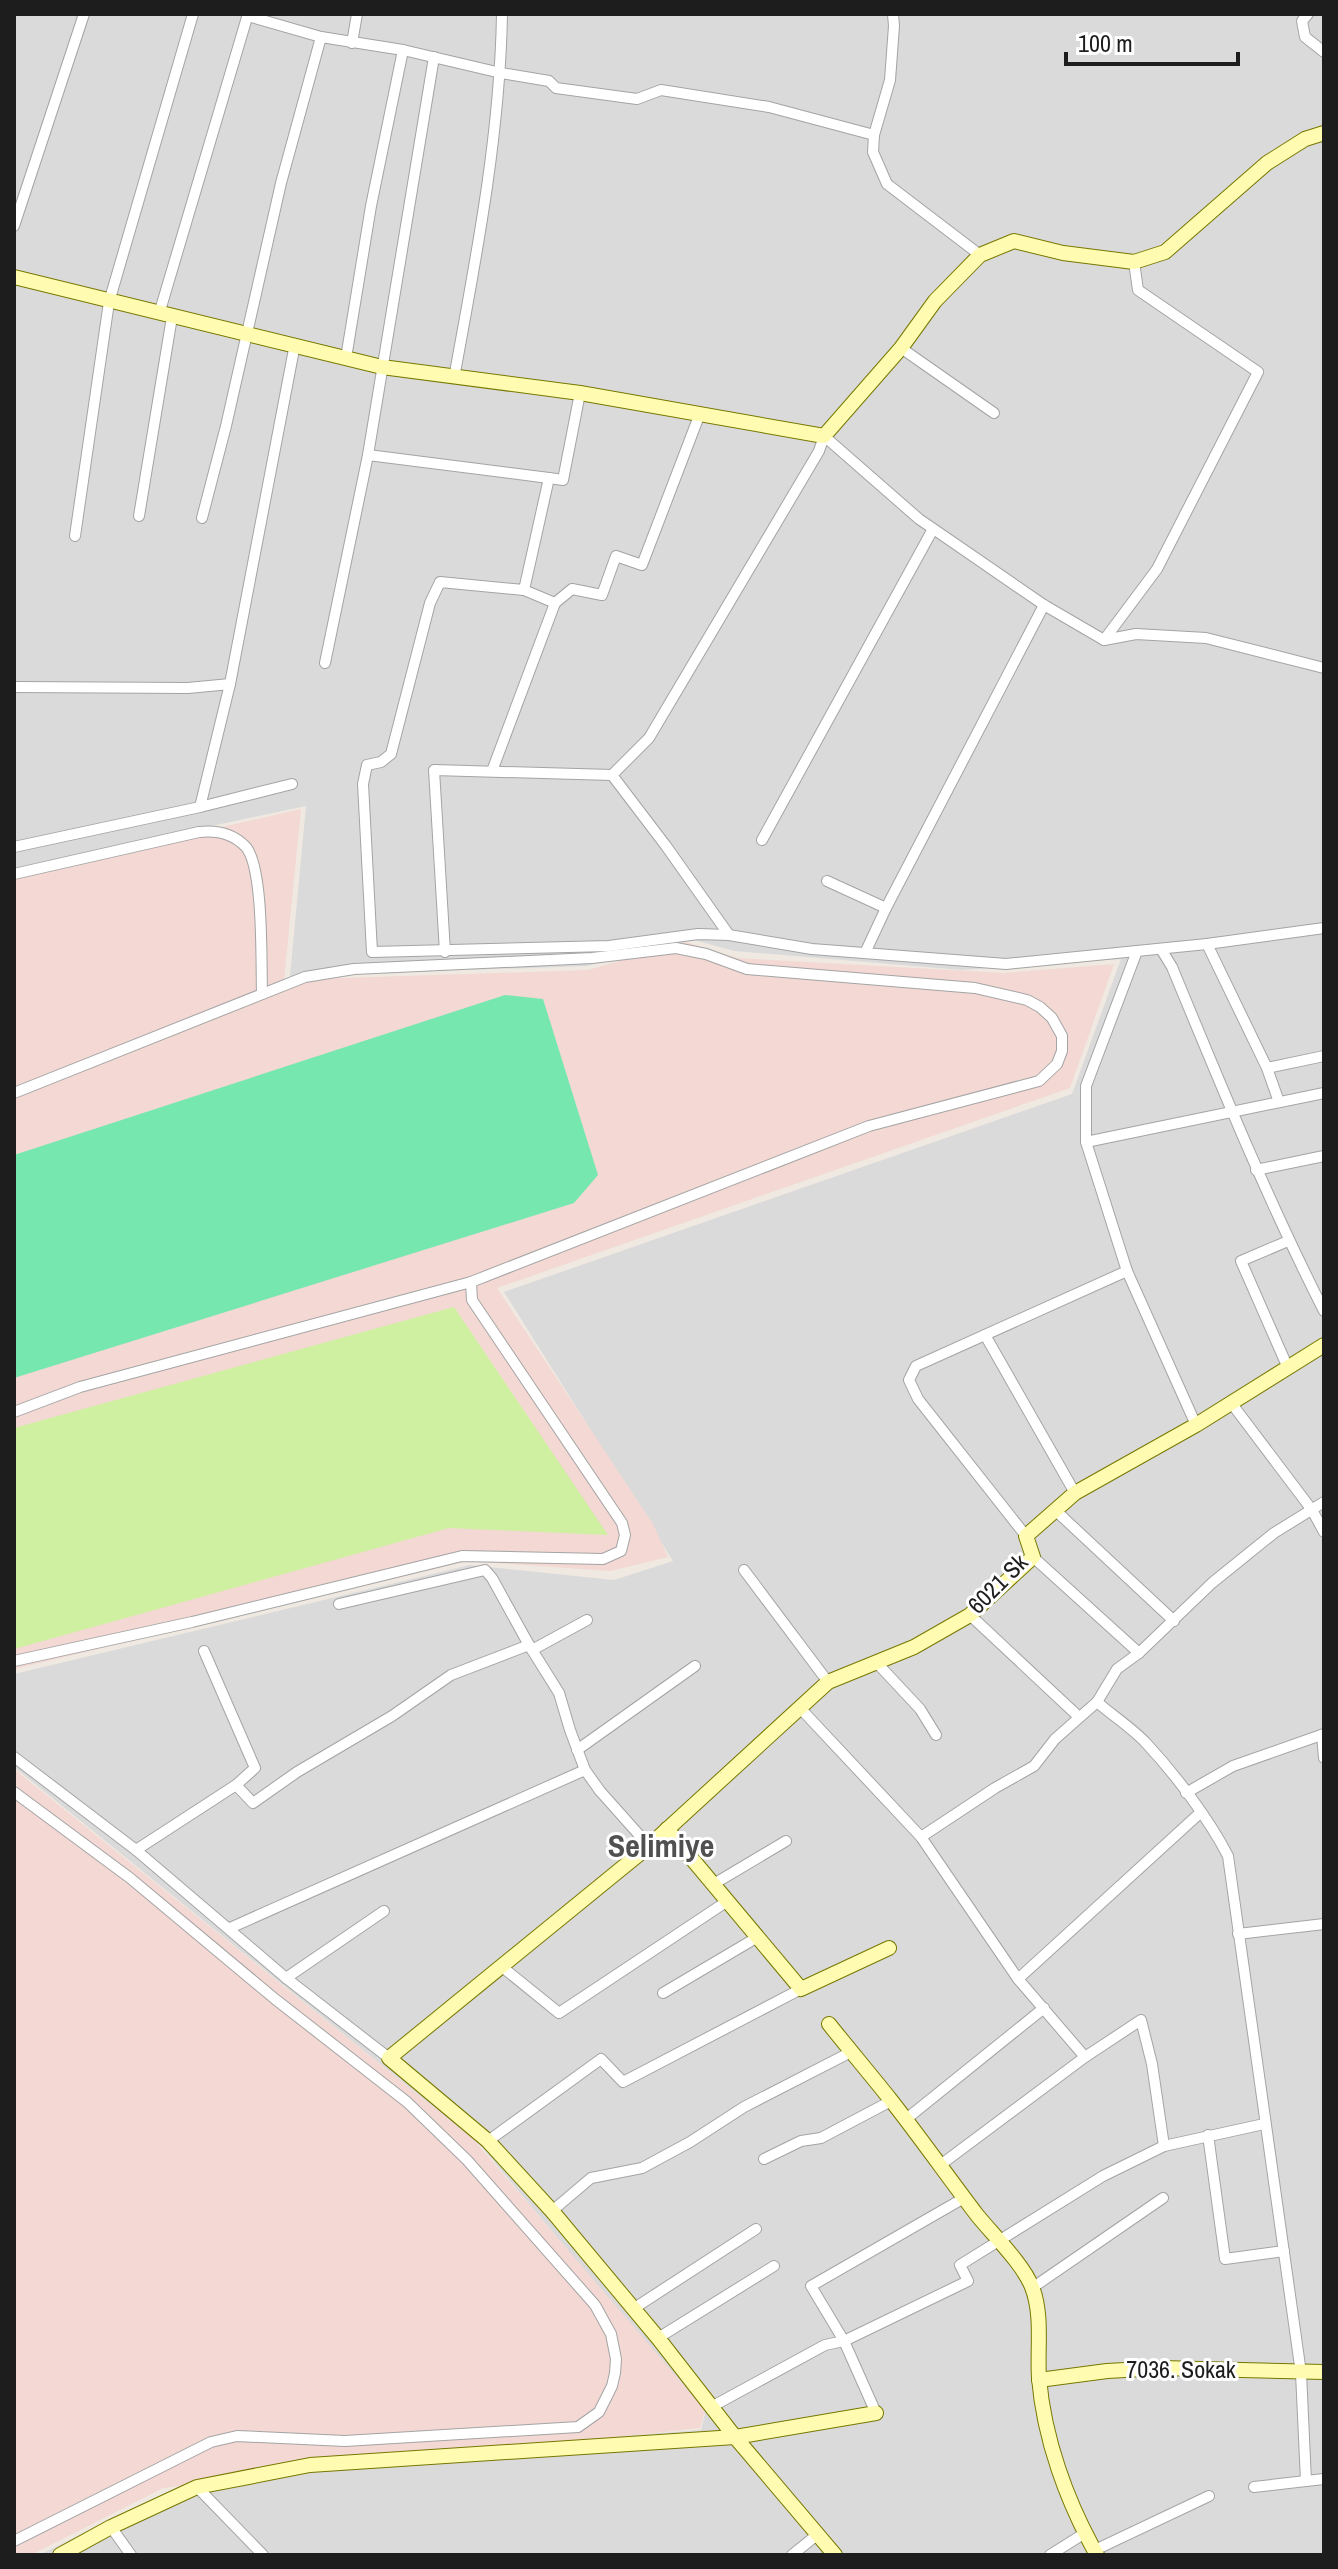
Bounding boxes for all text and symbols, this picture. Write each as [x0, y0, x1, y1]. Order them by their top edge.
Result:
scale bar [1066, 16, 1238, 66]
text: 100 m [1078, 27, 1133, 59]
street label: 6021 Sk [960, 1546, 1034, 1620]
district label: Selimiye [608, 1824, 714, 1867]
street label: 7036. Sokak [1126, 2353, 1236, 2385]

